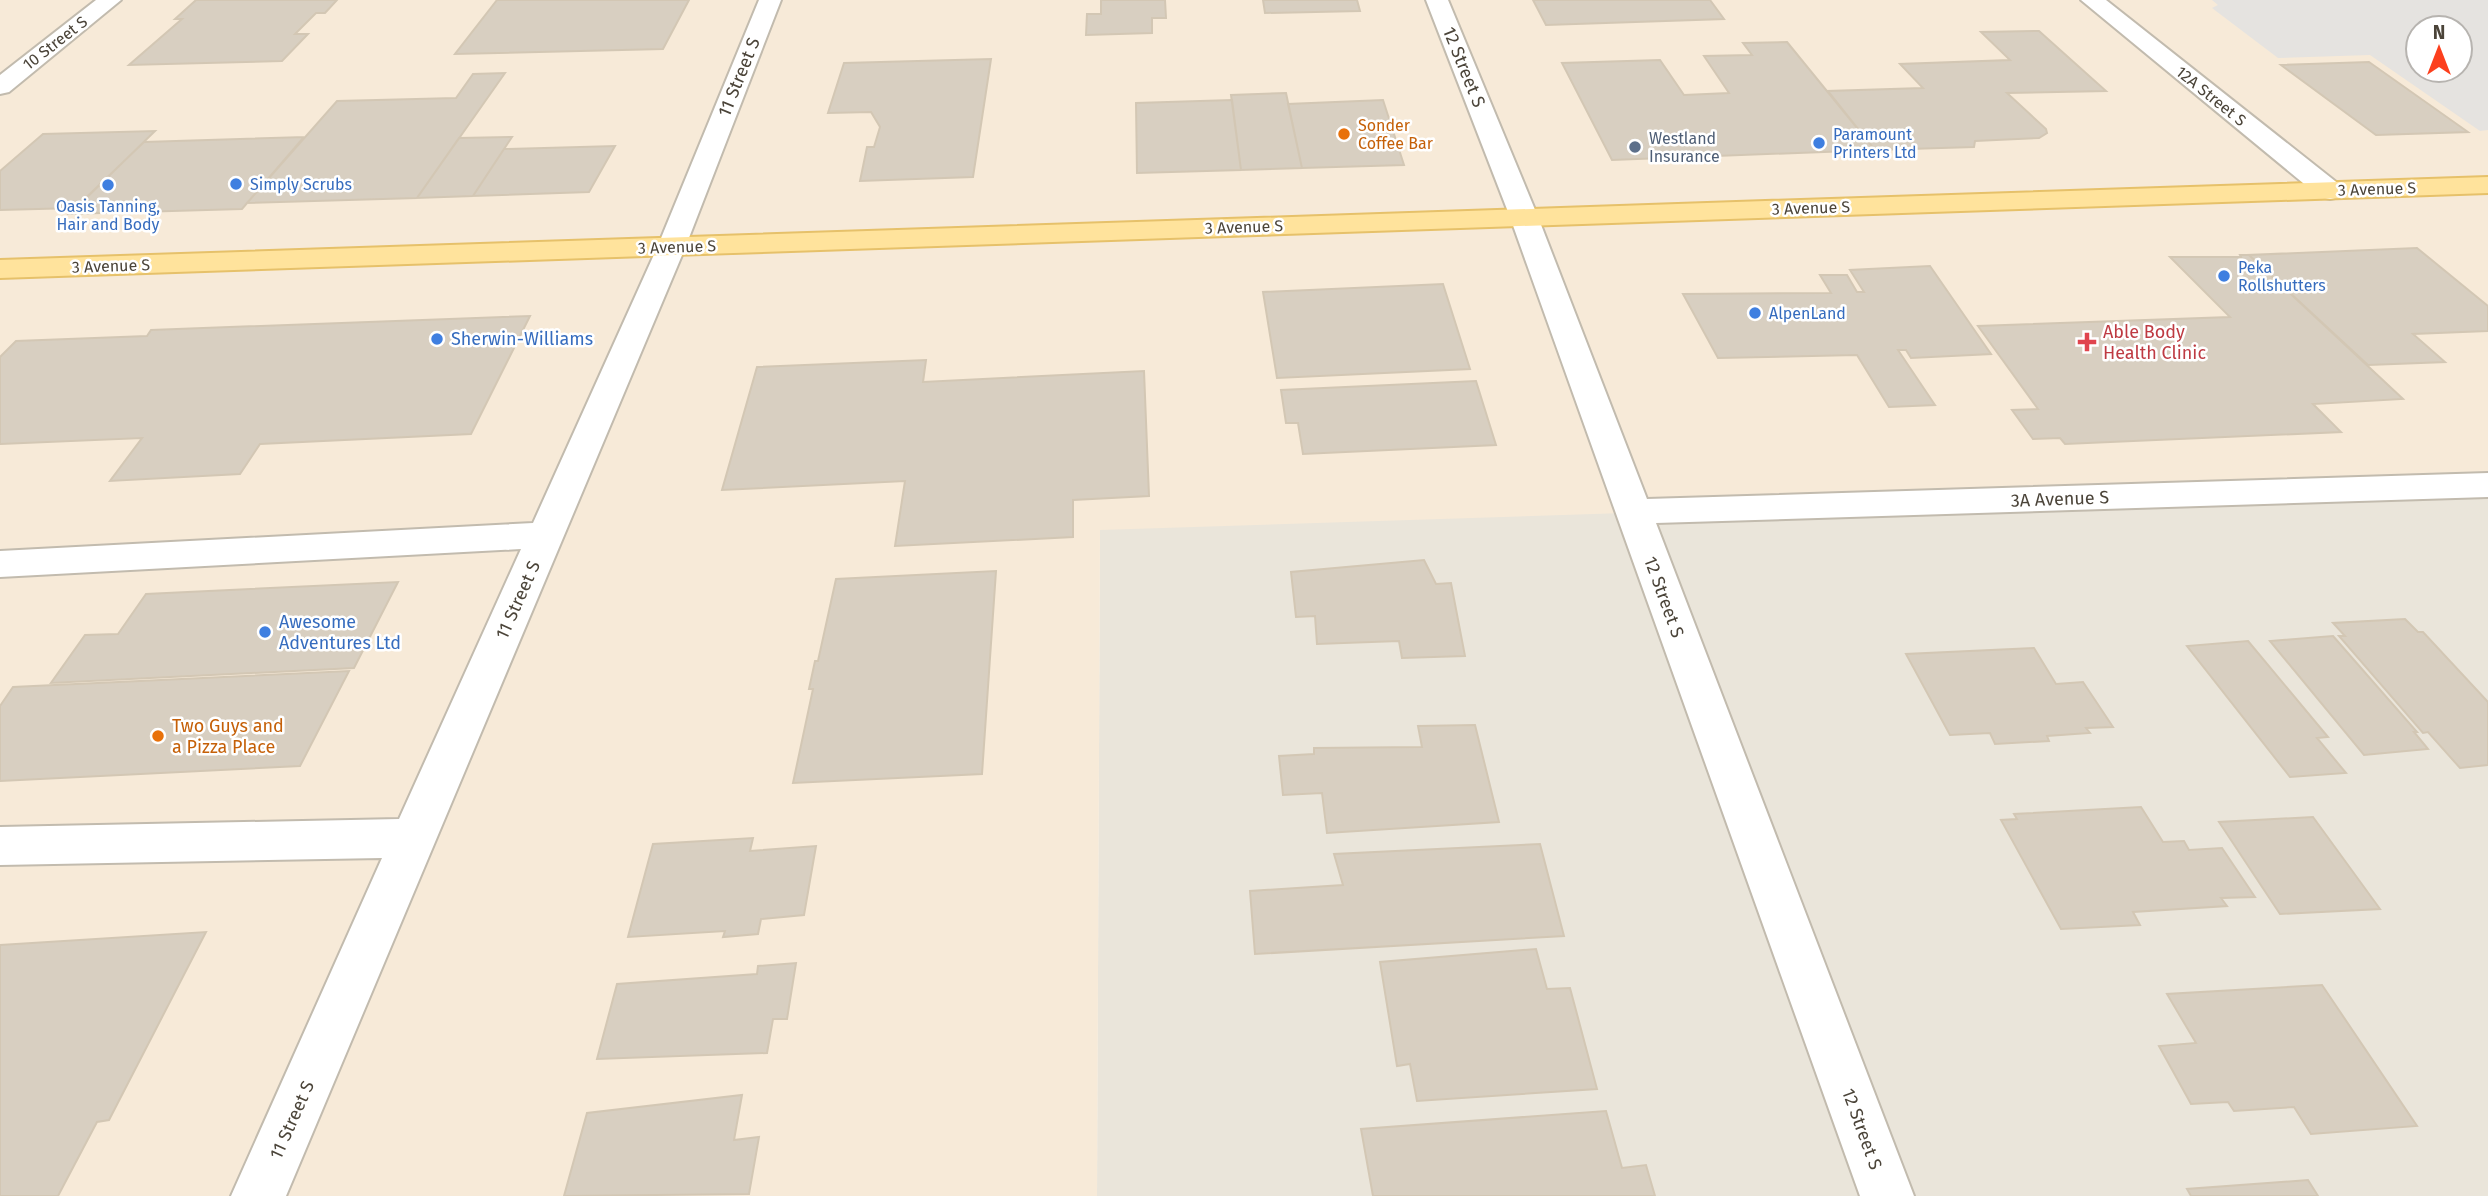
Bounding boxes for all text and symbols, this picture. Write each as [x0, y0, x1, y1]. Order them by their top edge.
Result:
street label: 10 Street S [19, 12, 91, 74]
north arrow [2404, 14, 2474, 84]
text: N [2433, 21, 2445, 44]
street label: 12 Street S [1438, 24, 1490, 111]
street label: 11 Street S [713, 34, 765, 120]
street label: 12A Street S [2172, 62, 2250, 130]
place label: Sonder Coffee Bar [1358, 116, 1434, 153]
place label: Paramount Printers Ltd [1833, 125, 1917, 162]
marker: Sonder Coffee Bar [1336, 126, 1352, 142]
place label: Westland Insurance [1649, 129, 1720, 166]
marker: Paramount Printers Ltd [1811, 135, 1827, 151]
marker: Westland Insurance [1627, 139, 1643, 155]
place label: Simply Scrubs [250, 175, 352, 194]
marker: Simply Scrubs [228, 176, 244, 192]
marker: Oasis Tanning, Hair and Body [100, 177, 116, 193]
street label: 3 Avenue S [2338, 178, 2417, 200]
place label: Oasis Tanning, Hair and Body [56, 197, 160, 234]
street label: 3 Avenue S [1772, 197, 1851, 219]
street label: 3 Avenue S [1205, 216, 1284, 238]
street label: 3 Avenue S [638, 236, 717, 258]
street label: 3 Avenue S [72, 255, 151, 277]
place label: Peka Rollshutters [2238, 258, 2326, 295]
marker: Peka Rollshutters [2216, 268, 2232, 284]
place label: AlpenLand [1769, 304, 1846, 323]
marker: AlpenLand [1747, 305, 1763, 321]
place label: Able Body Health Clinic [2103, 321, 2206, 364]
place label: Sherwin-Williams [451, 328, 593, 350]
marker: Sherwin-Williams [429, 331, 445, 347]
marker: Able Body Health Clinic [2077, 332, 2097, 352]
street label: 3A Avenue S [2010, 486, 2110, 512]
street label: 12 Street S [1639, 553, 1689, 641]
street label: 11 Street S [491, 557, 545, 643]
place label: Awesome Adventures Ltd [279, 611, 401, 654]
marker: Awesome Adventures Ltd [257, 624, 273, 640]
place label: Two Guys and a Pizza Place [172, 715, 284, 758]
marker: Two Guys and a Pizza Place [150, 728, 166, 744]
street label: 11 Street S [265, 1077, 319, 1163]
street label: 12 Street S [1837, 1085, 1887, 1173]

